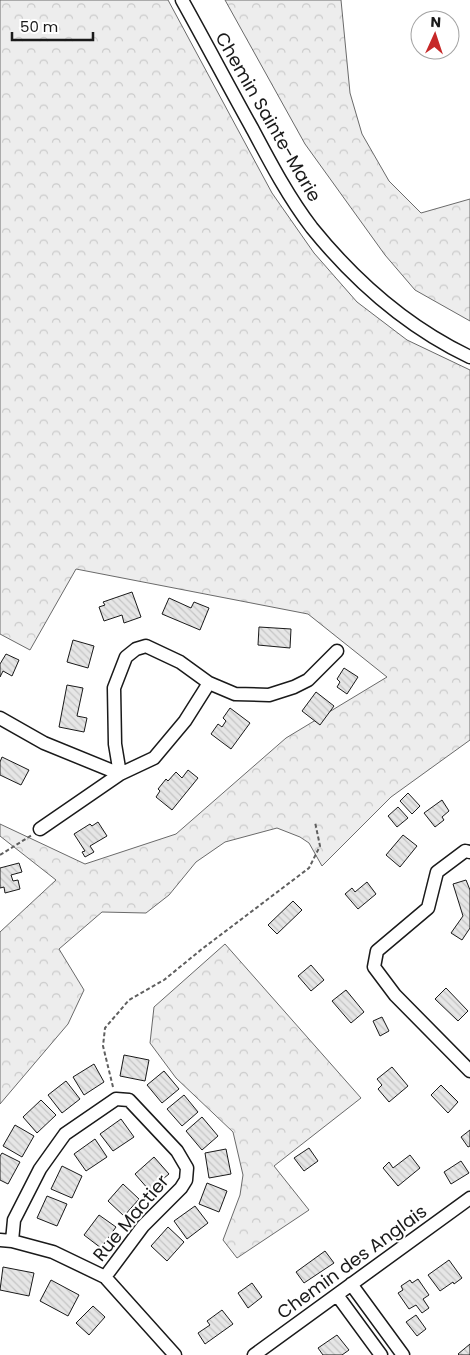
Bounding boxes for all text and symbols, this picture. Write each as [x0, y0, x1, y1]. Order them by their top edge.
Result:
scale bar [12, 10, 94, 42]
north arrow [410, 10, 460, 60]
text: N [430, 12, 441, 32]
text: 50 m [20, 16, 58, 37]
street label: Chemin Sainte-Marie [210, 27, 327, 206]
street label: Rue Mactier [87, 1169, 174, 1266]
street label: Chemin des Anglais [272, 1199, 432, 1325]

